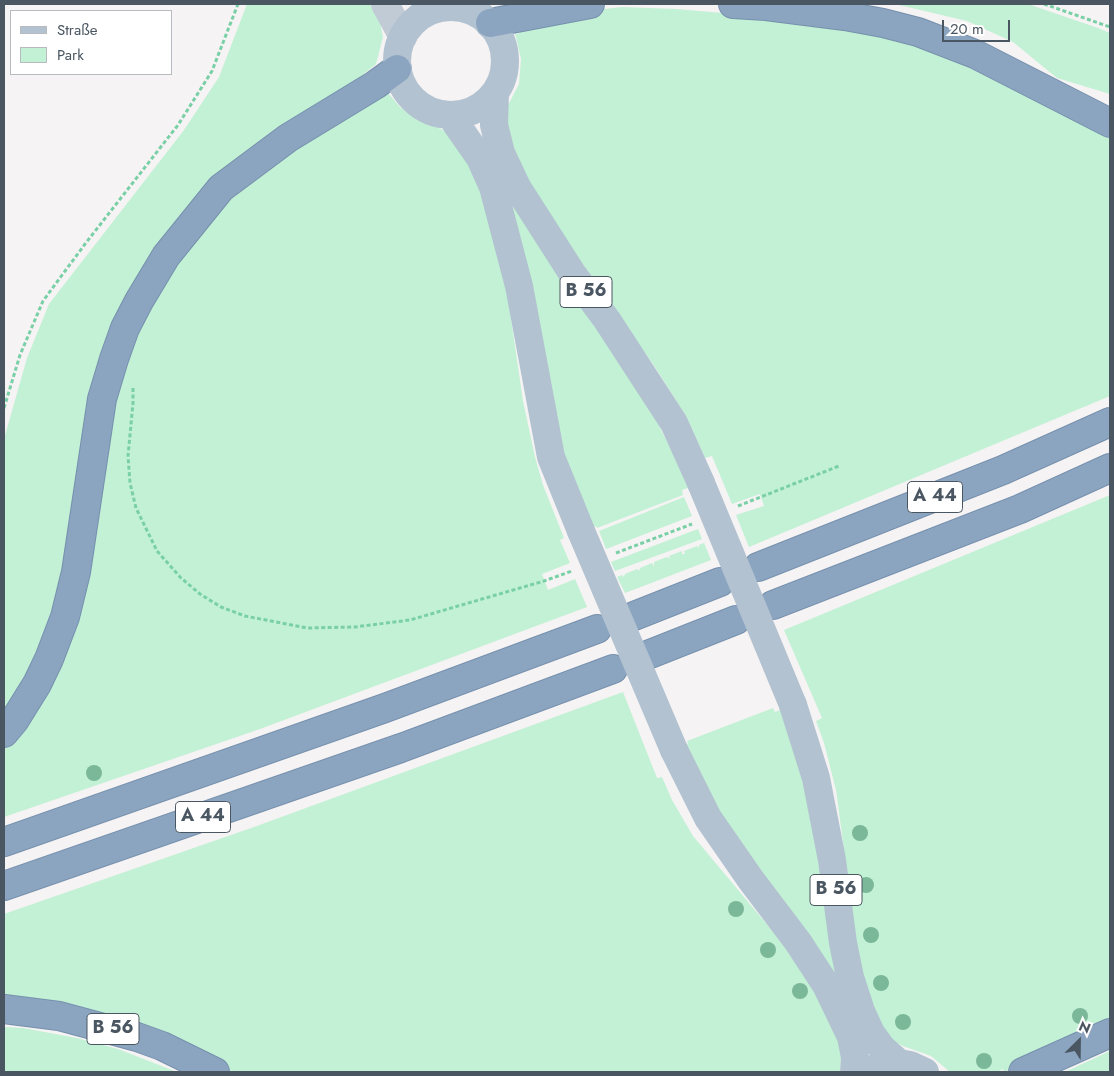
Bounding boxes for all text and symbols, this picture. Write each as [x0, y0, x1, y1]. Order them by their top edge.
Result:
legend [10, 10, 172, 75]
scale bar [944, 10, 1012, 42]
text: 20 m [950, 18, 984, 40]
text: Straße [57, 19, 97, 41]
text: Park [57, 44, 84, 66]
road number: B 56 [560, 276, 612, 308]
road number: A 44 [908, 482, 962, 512]
road number: A 44 [176, 802, 230, 832]
road number: B 56 [810, 874, 862, 906]
road number: B 56 [87, 1014, 139, 1044]
north arrow [1054, 1016, 1104, 1066]
text: N [1076, 1016, 1094, 1039]

